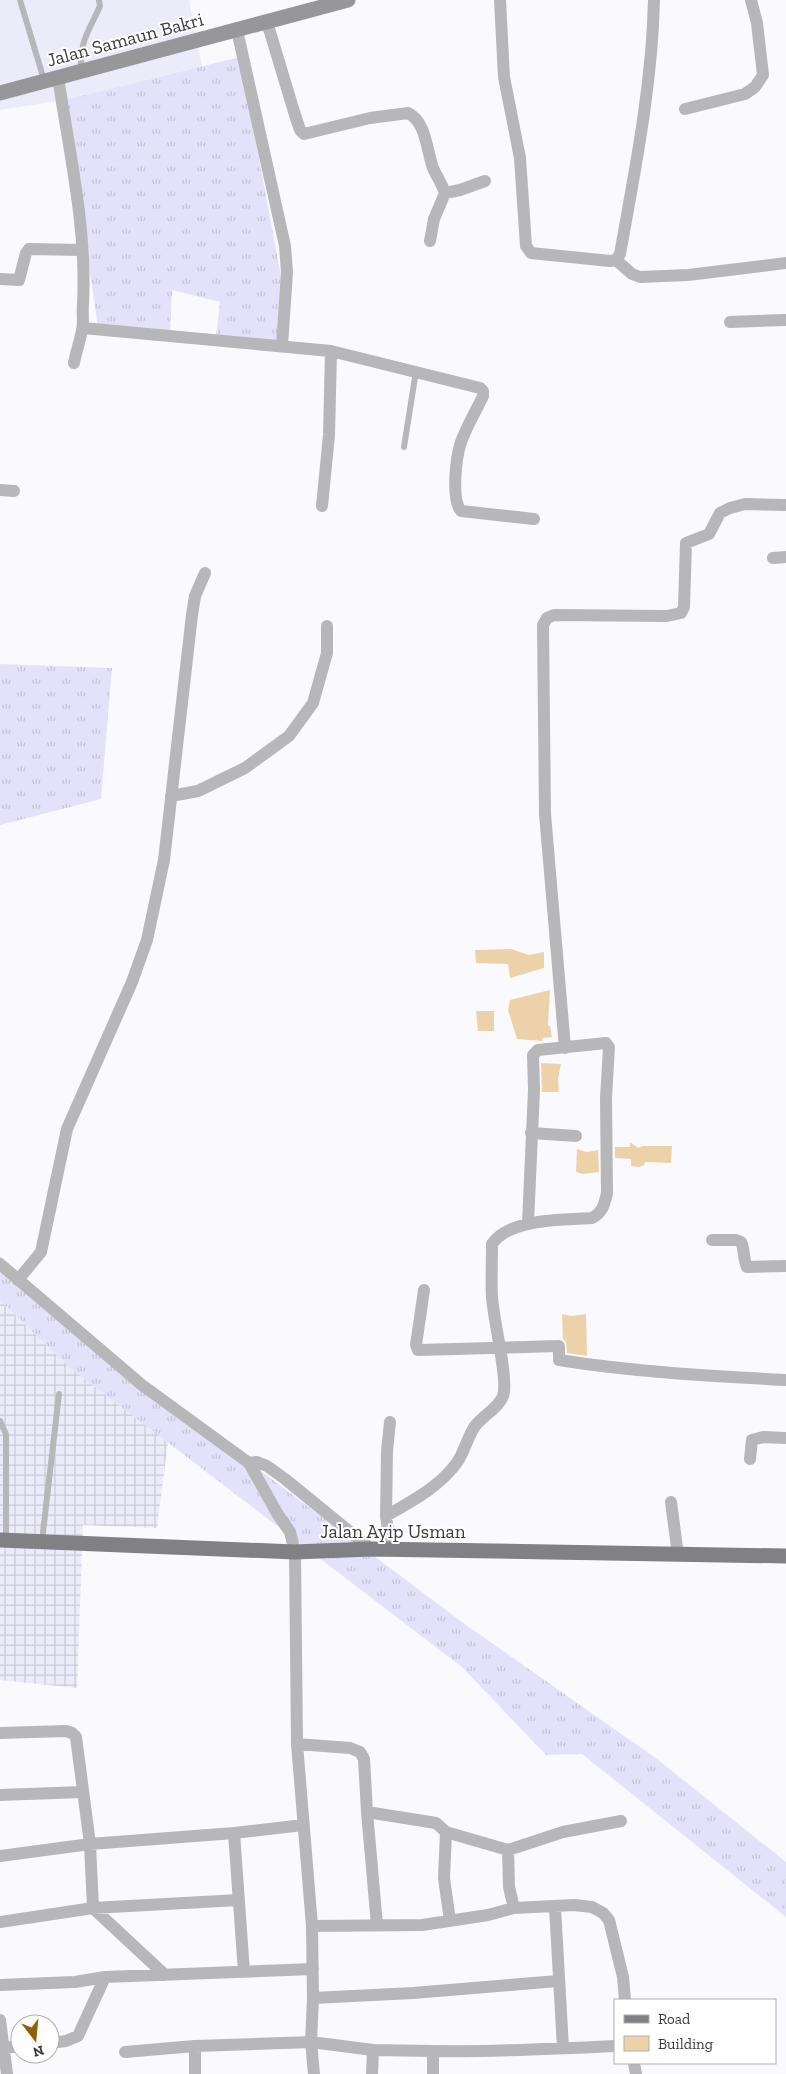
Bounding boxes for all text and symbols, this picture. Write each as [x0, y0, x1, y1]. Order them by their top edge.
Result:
street label: Jalan Samaun Bakri [44, 7, 206, 71]
street label: Jalan Ayip Usman [320, 1520, 466, 1543]
legend [614, 1999, 776, 2064]
text: Road [658, 2010, 691, 2028]
north arrow [10, 2014, 60, 2064]
text: Building [658, 2035, 713, 2053]
text: N [31, 2041, 46, 2061]

